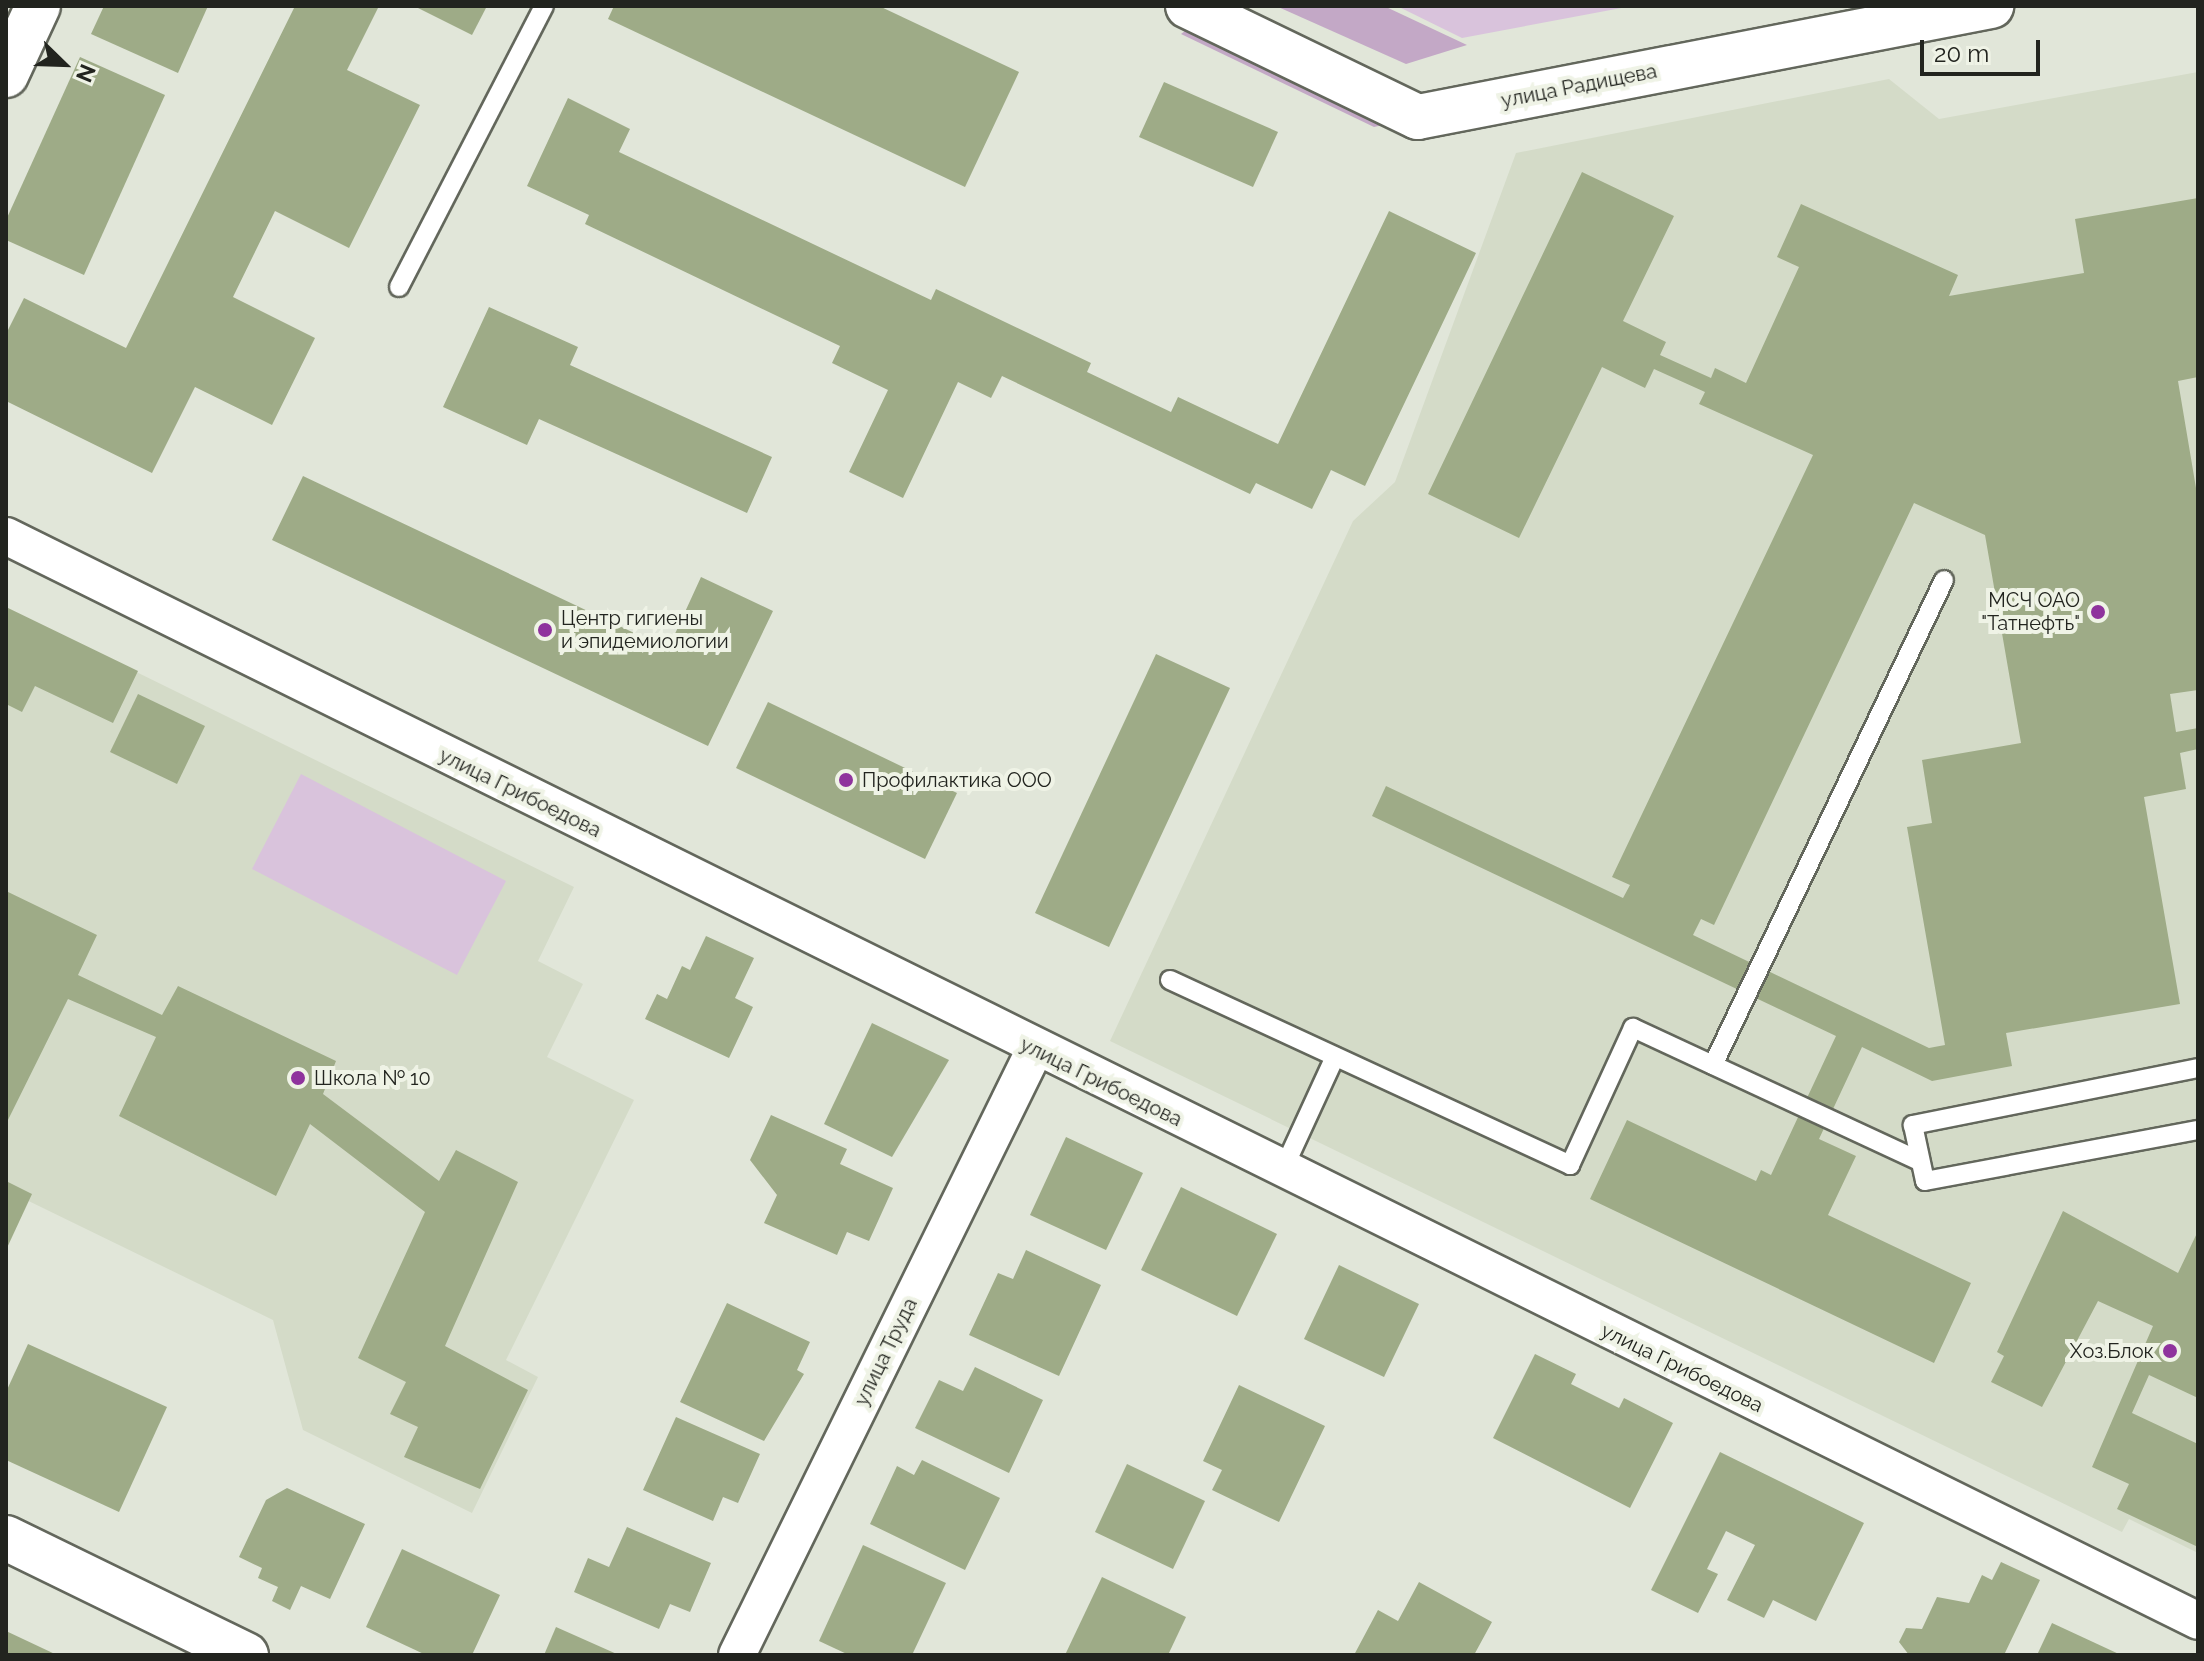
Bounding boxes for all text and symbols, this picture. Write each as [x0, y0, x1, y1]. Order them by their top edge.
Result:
north arrow [24, 24, 104, 104]
scale bar [1924, 24, 2044, 74]
text: 20 m [1934, 39, 1989, 68]
street label: улица Радищева [1499, 59, 1659, 113]
text: N [71, 61, 101, 86]
place label: МСЧ ОАО "Татнефть" [1981, 588, 2080, 635]
marker: МСЧ ОАО "Татнефть" [2087, 601, 2109, 623]
place label: Центр гигиены и эпидемиологии [561, 606, 729, 653]
marker: Центр гигиены и эпидемиологии [536, 621, 554, 639]
street label: улица Грибоедова [435, 743, 605, 843]
place label: Профилактика ООО [862, 768, 1052, 792]
marker: Профилактика ООО [837, 771, 855, 789]
street label: улица Грибоедова [1016, 1032, 1186, 1132]
place label: Школа № 10 [314, 1066, 431, 1090]
marker: Школа № 10 [289, 1069, 307, 1087]
street label: улица Труда [849, 1294, 923, 1410]
street label: улица Грибоедова [1597, 1318, 1767, 1418]
place label: Хоз.Блок [2070, 1339, 2154, 1363]
marker: Хоз.Блок [2161, 1342, 2179, 1360]

